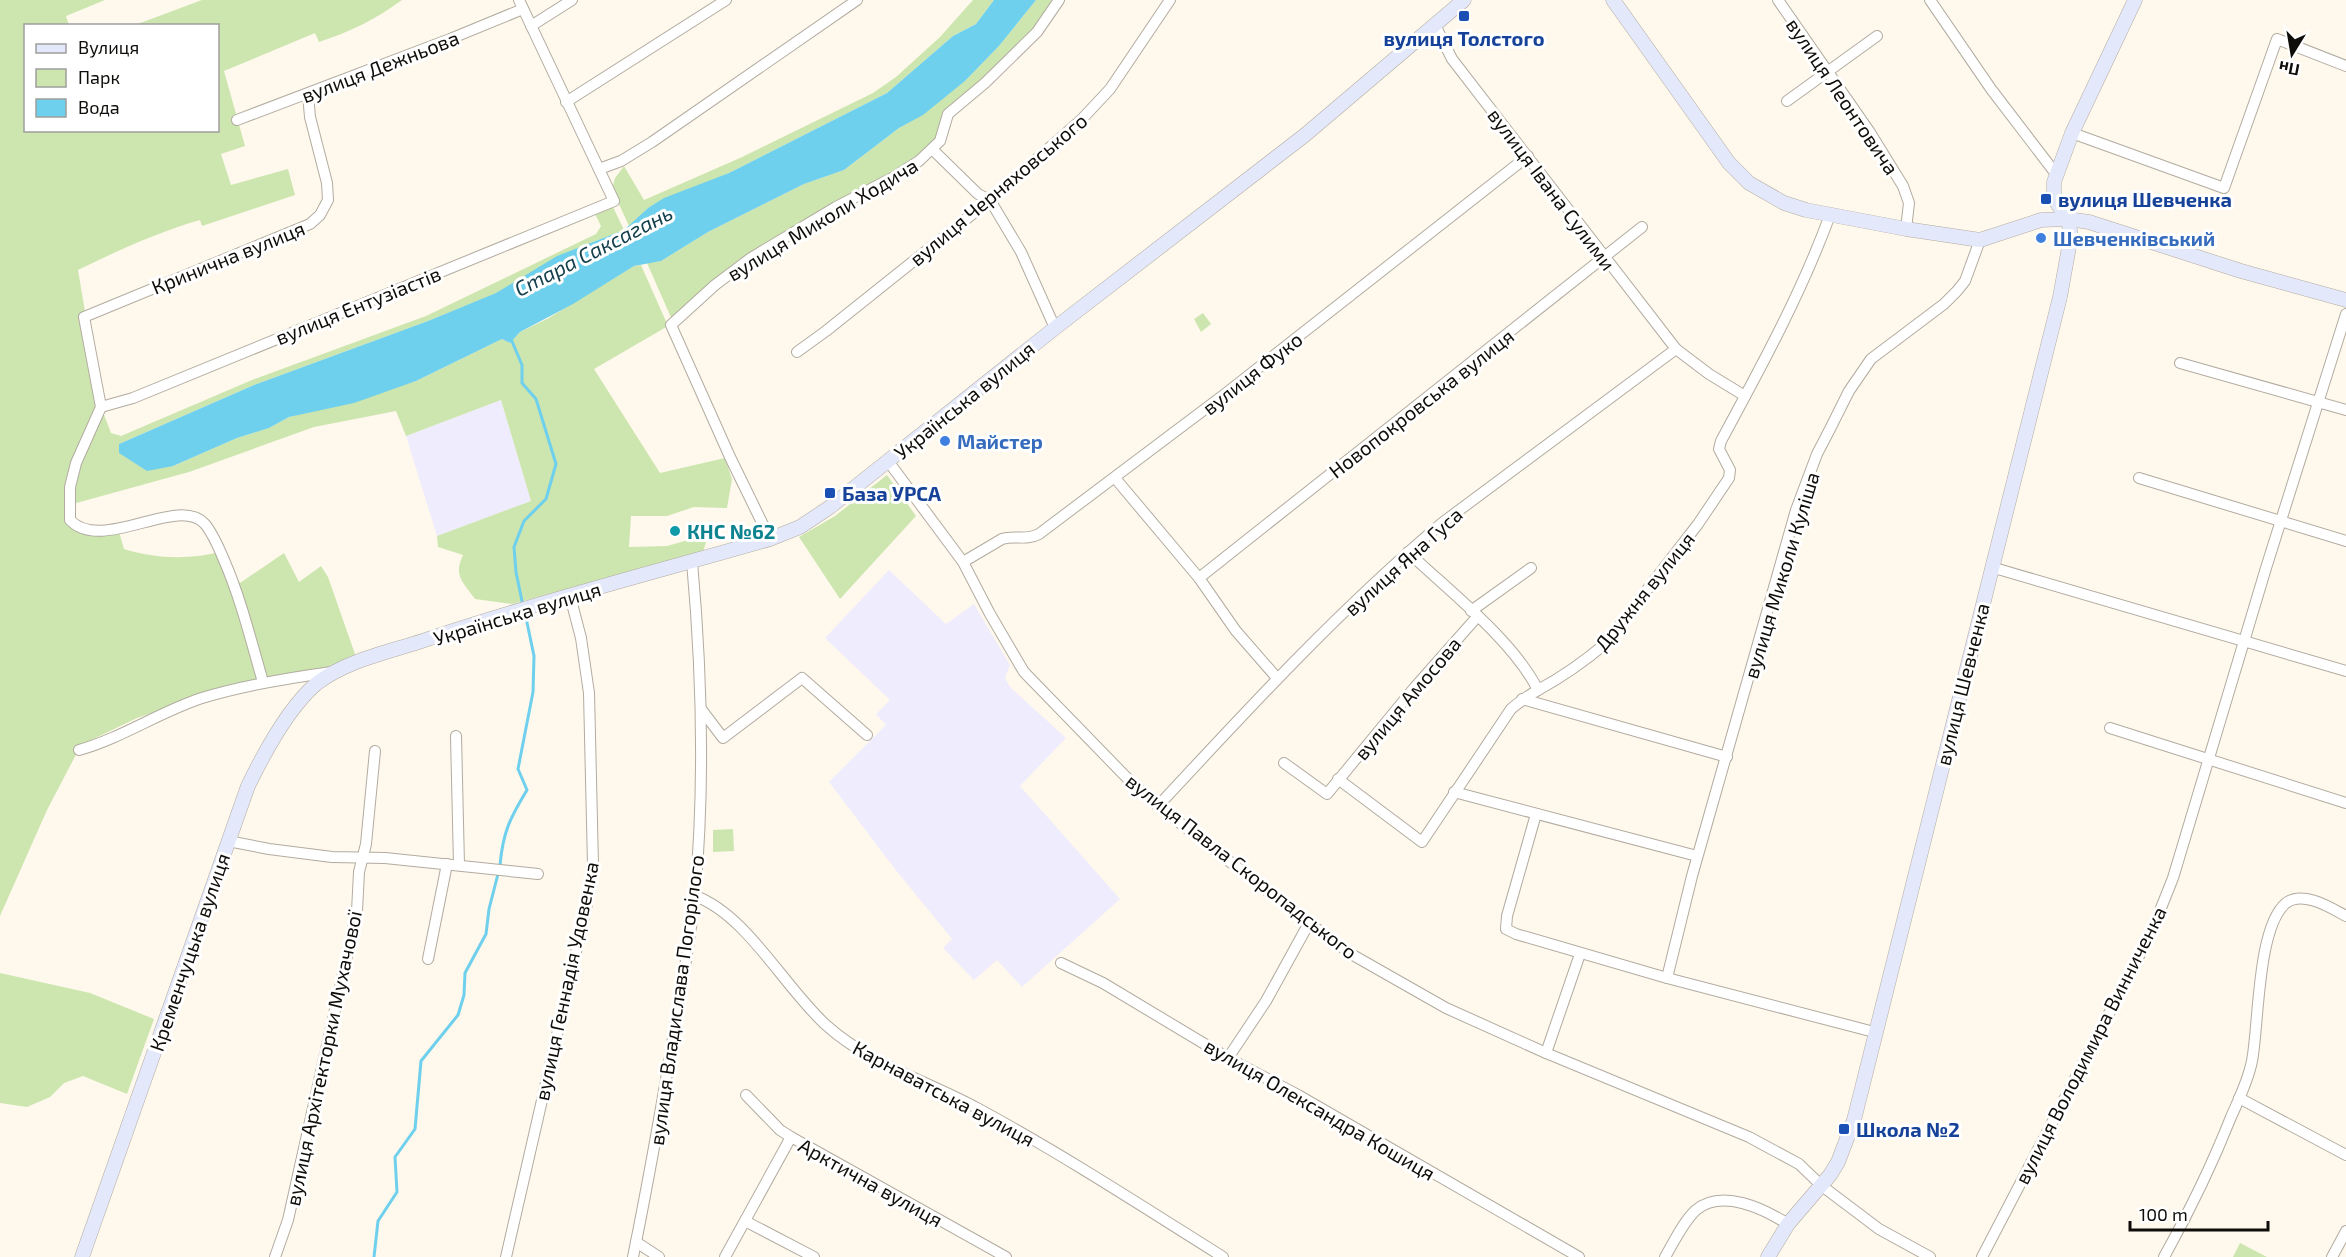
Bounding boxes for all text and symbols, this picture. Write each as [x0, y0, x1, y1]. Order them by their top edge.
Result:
marker: вулиця Толстого [1457, 9, 1471, 23]
street label: вулиця Леонтовича [1781, 13, 1904, 179]
legend [24, 24, 219, 132]
north arrow [2262, 24, 2322, 84]
street label: вулиця Дежньова [298, 25, 463, 108]
place label: вулиця Толстого [1383, 26, 1545, 50]
text: Вулиця [78, 36, 139, 58]
text: Пн [2277, 58, 2301, 81]
text: Парк [78, 66, 120, 88]
text: Вода [78, 96, 120, 118]
street label: вулиця Івана Сулими [1482, 103, 1621, 275]
street label: вулиця Черняховського [904, 108, 1092, 271]
street label: вулиця Миколи Ходича [722, 153, 922, 286]
place label: вулиця Шевченка [2058, 187, 2232, 211]
marker: вулиця Шевченка [2039, 192, 2053, 206]
water label: Стара Саксагань [510, 199, 676, 301]
street label: Кринична вулиця [148, 215, 309, 300]
place label: Шевченківський [2053, 226, 2215, 250]
marker: Шевченківський [2034, 231, 2048, 245]
street label: вулиця Ентузіастів [272, 261, 445, 350]
street label: Новопокровська вулиця [1324, 323, 1519, 483]
street label: вулиця Фуко [1197, 327, 1307, 420]
street label: Українська вулиця [889, 336, 1040, 465]
place label: Майстер [957, 429, 1043, 453]
marker: Майстер [938, 434, 952, 448]
street label: вулиця Миколи Куліша [1738, 469, 1825, 682]
place label: База УРСА [842, 481, 942, 505]
marker: База УРСА [823, 486, 837, 500]
street label: вулиця Яна Гуса [1339, 502, 1468, 621]
place label: КНС №62 [687, 519, 775, 543]
marker: КНС №62 [668, 524, 682, 538]
street label: Дружня вулиця [1589, 527, 1700, 656]
street label: Українська вулиця [430, 576, 604, 651]
street label: вулиця Шевченка [1930, 600, 1995, 768]
street label: вулиця Амосова [1349, 632, 1466, 765]
street label: вулиця Павла Скоропадського [1121, 768, 1362, 965]
street label: Кременчуцька вулиця [144, 850, 235, 1055]
street label: вулиця Владислава Погорілого [644, 853, 709, 1147]
street label: вулиця Геннадія Удовенка [529, 859, 604, 1103]
street label: вулиця Володимира Винниченка [2009, 902, 2172, 1188]
street label: вулиця Архітекторки Мухачової [280, 907, 367, 1208]
street label: вулиця Олександра Кошиця [1200, 1033, 1440, 1186]
street label: Карнаватська вулиця [849, 1035, 1039, 1152]
place label: Школа №2 [1856, 1117, 1960, 1141]
marker: Школа №2 [1837, 1122, 1851, 1136]
street label: Арктична вулиця [794, 1133, 947, 1232]
scale bar [2130, 1194, 2268, 1232]
text: 100 m [2139, 1203, 2188, 1225]

